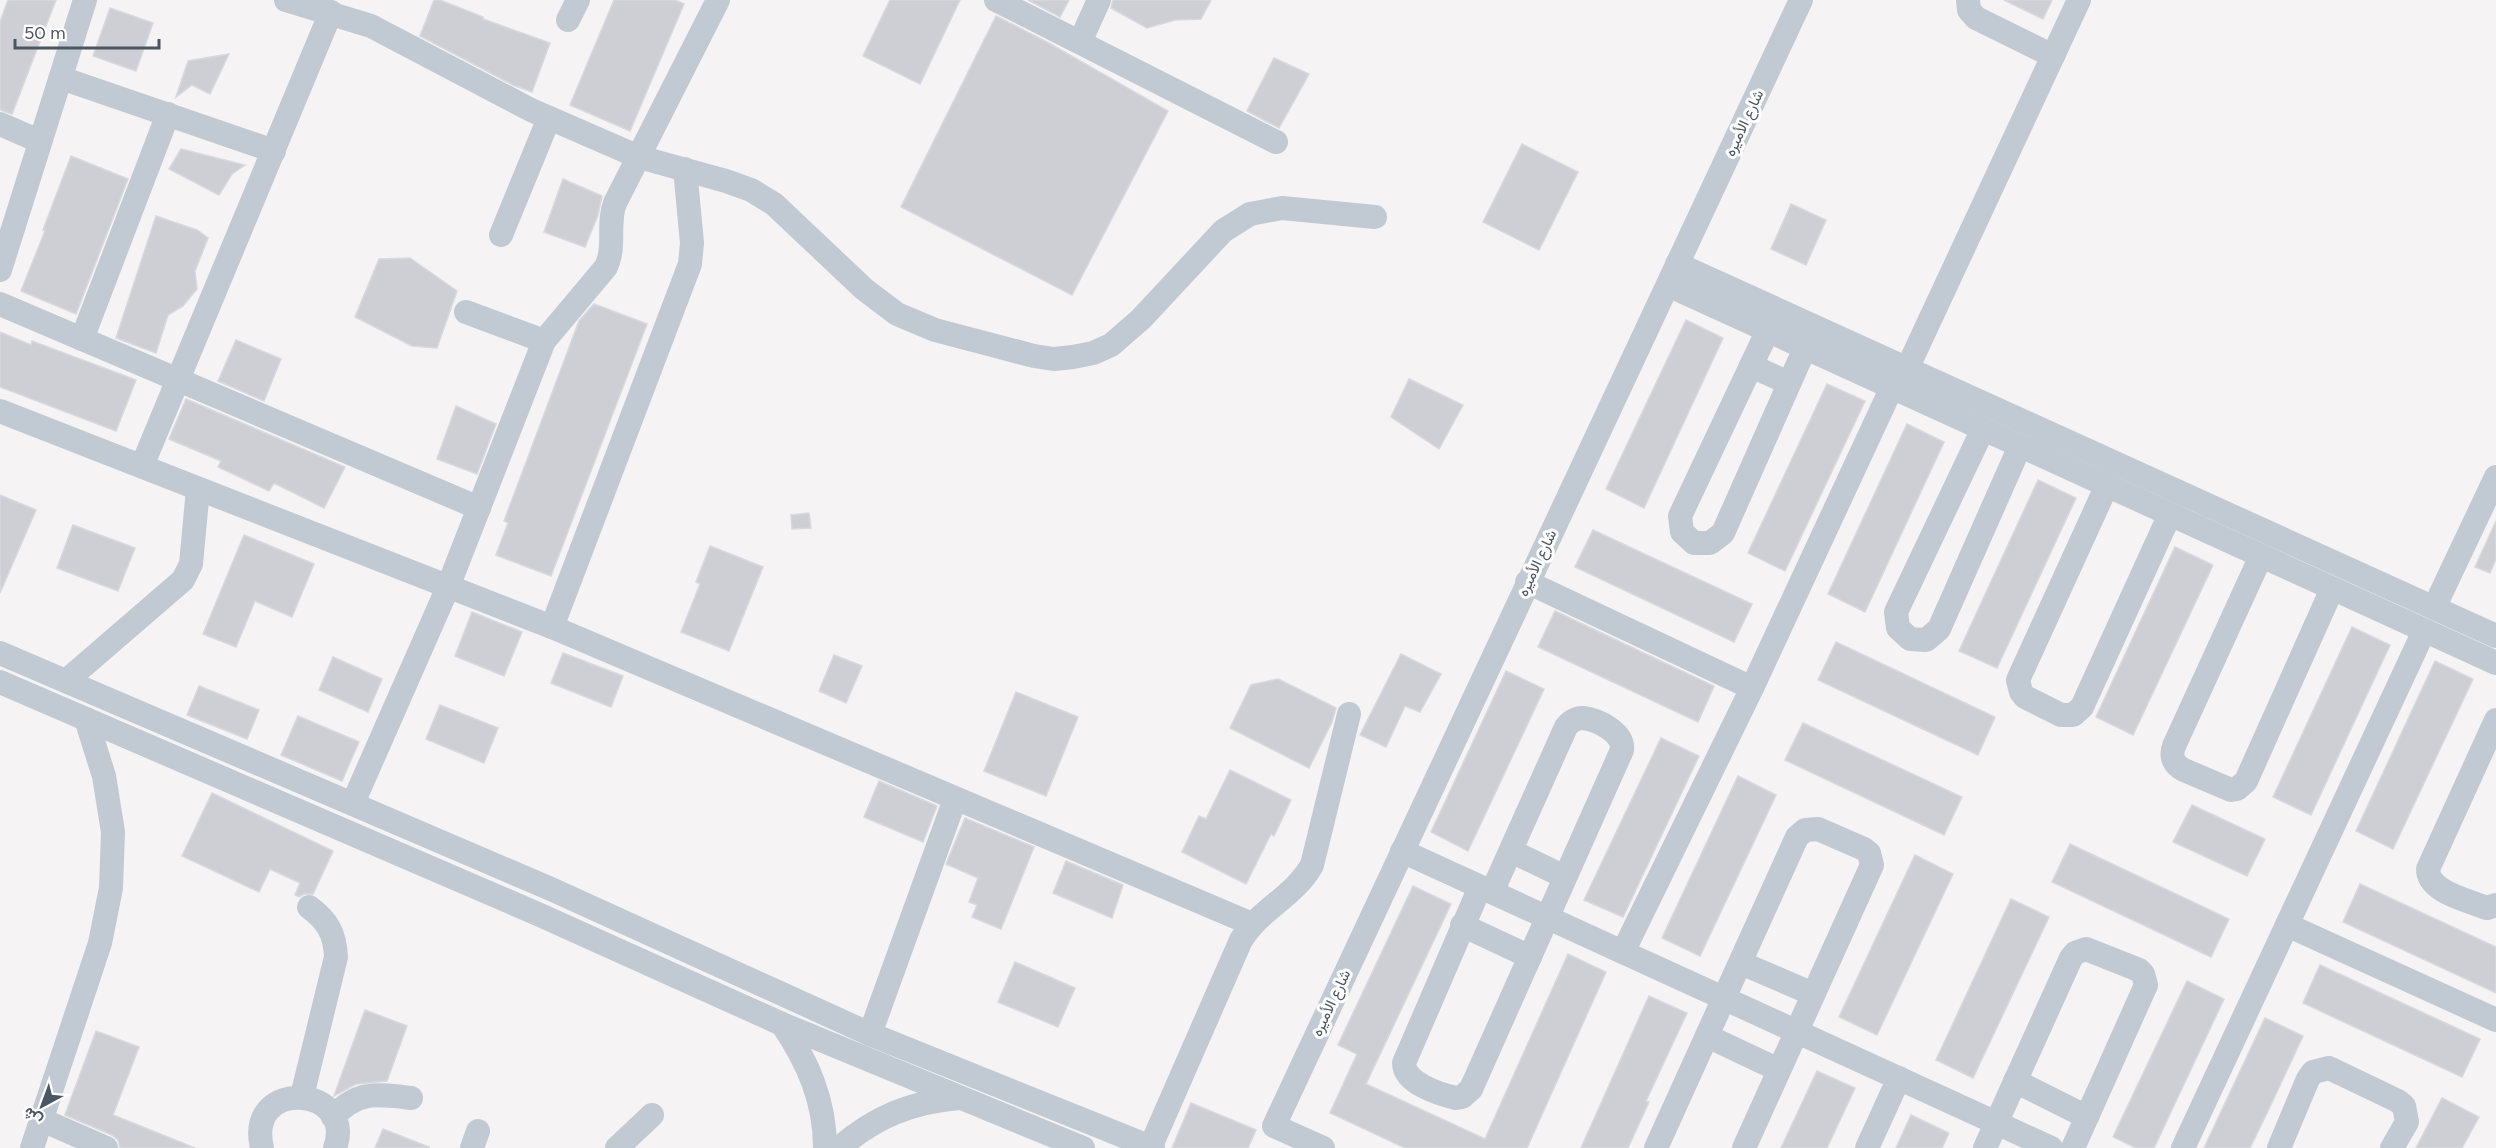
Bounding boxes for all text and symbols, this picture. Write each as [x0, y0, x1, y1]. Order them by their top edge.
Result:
scale bar [15, 12, 159, 50]
text: 50 m [24, 22, 66, 44]
street label: شارع الأميره [1721, 87, 1769, 160]
street label: شارع الأميره [1514, 527, 1562, 600]
street label: شارع الأميره [1308, 967, 1356, 1040]
north arrow [12, 1076, 72, 1136]
text: ش [19, 1103, 46, 1130]

